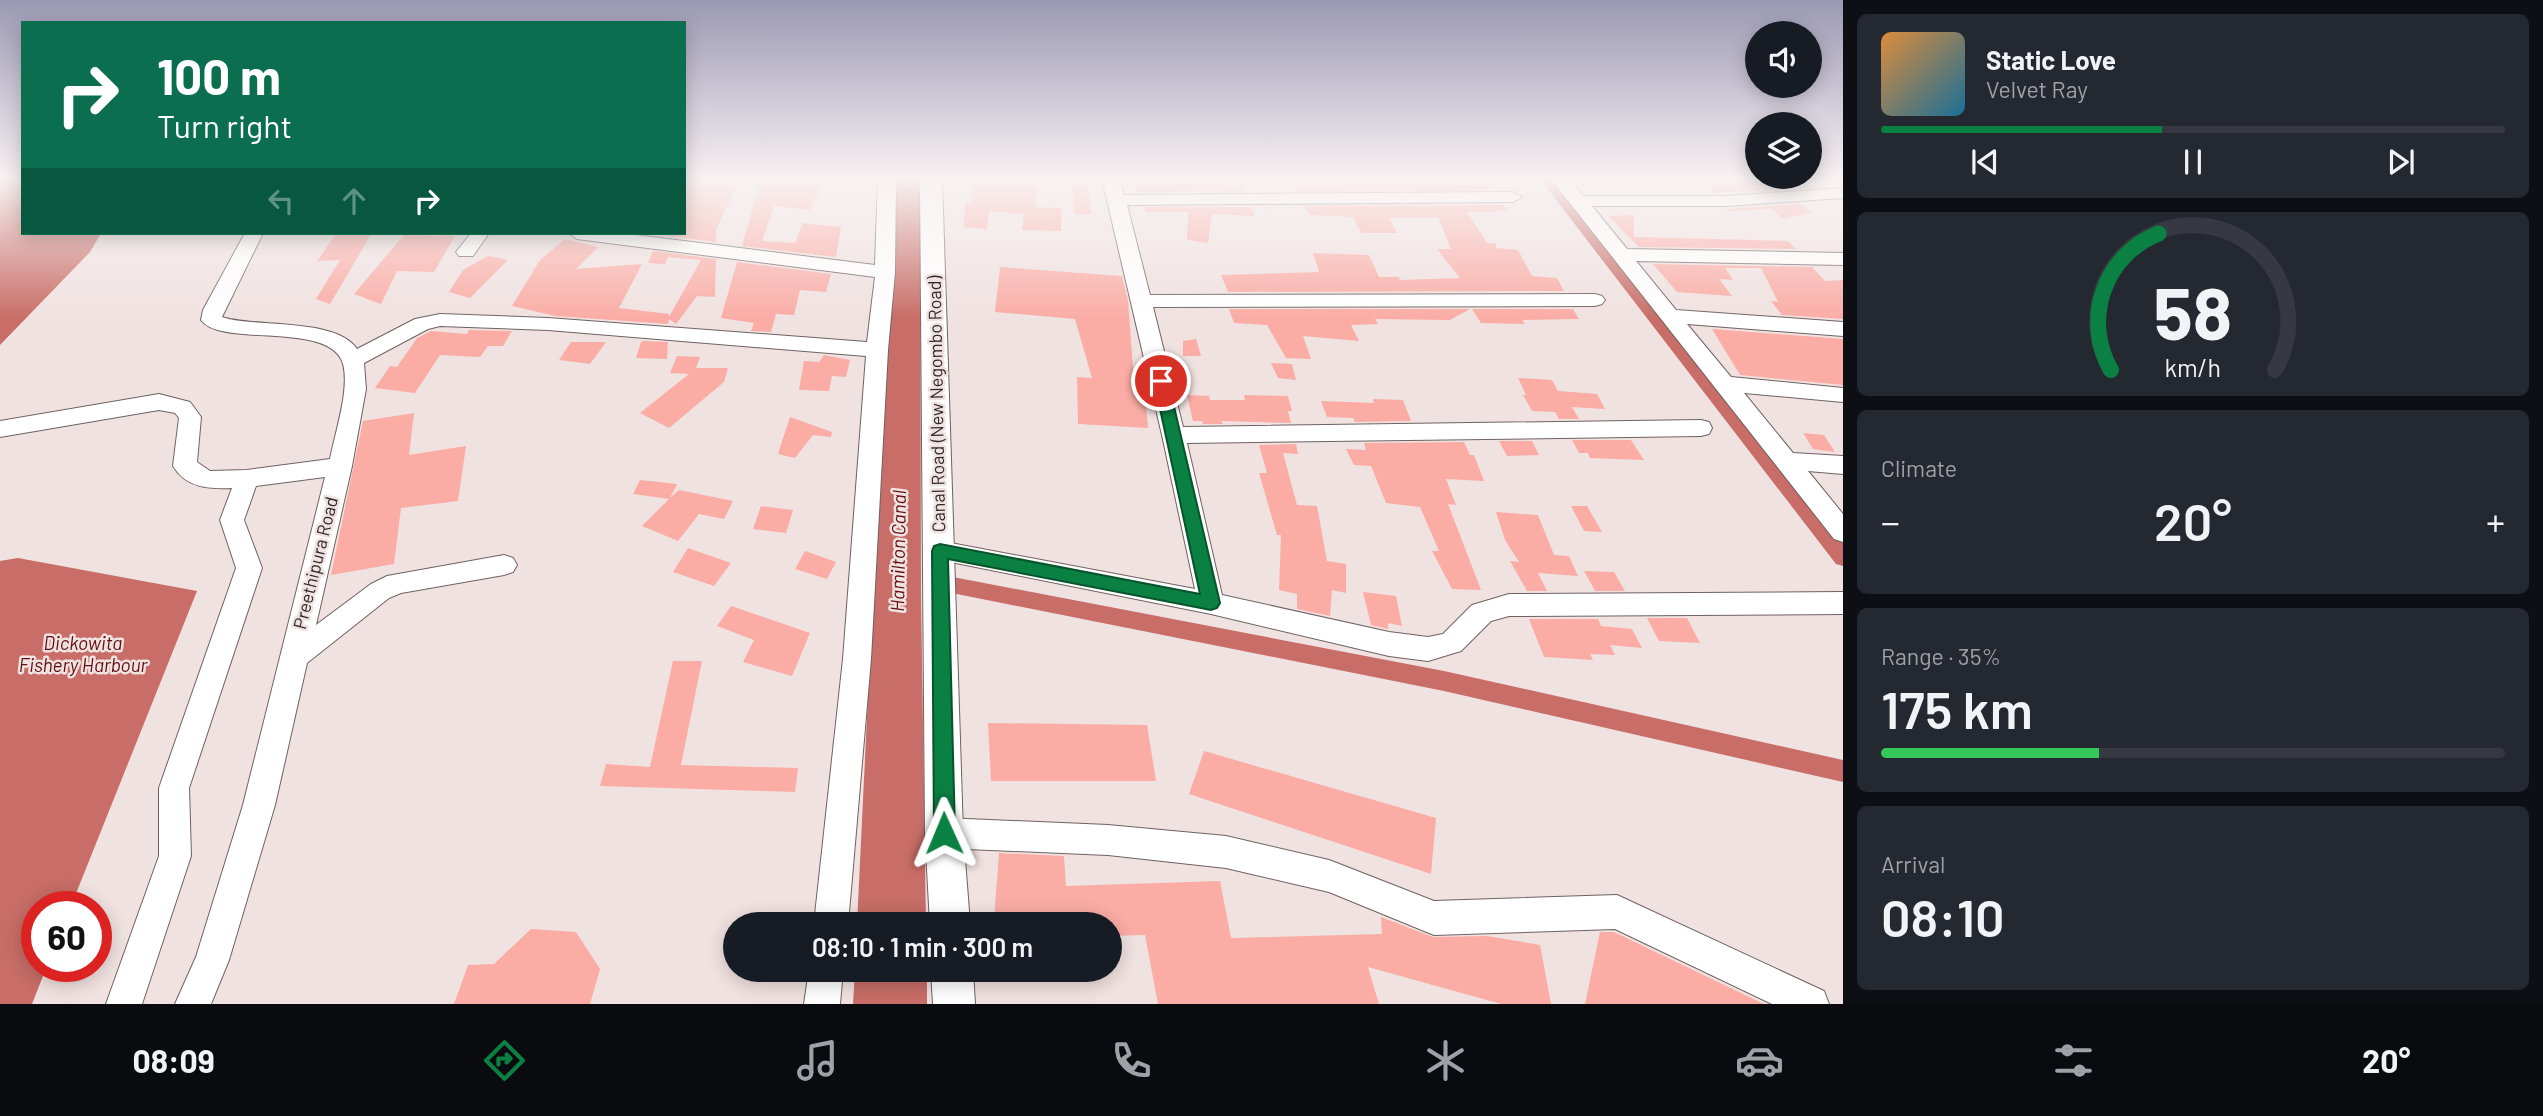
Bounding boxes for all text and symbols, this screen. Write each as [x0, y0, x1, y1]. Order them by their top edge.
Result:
map controls [1745, 21, 1822, 189]
button: sound [1745, 21, 1822, 98]
text: Static Love [1986, 44, 2116, 75]
text: 100 m [157, 46, 281, 105]
icon: right [42, 49, 133, 140]
text: Velvet Ray [1986, 75, 2088, 103]
text: Turn right [157, 106, 292, 144]
button: layers [1745, 112, 1822, 189]
icon: previous [1966, 143, 2004, 181]
icon: pause [2174, 143, 2212, 181]
icon: next [2382, 143, 2420, 181]
icon: left [262, 182, 300, 220]
icon: ahead [335, 182, 373, 220]
icon: right [408, 182, 446, 220]
text: 58 [2154, 267, 2232, 355]
street label: Canal Road (New Negombo Road) [923, 275, 949, 532]
pin [1131, 351, 1191, 411]
text: km/h [2165, 352, 2221, 382]
icon: arrive [1142, 362, 1180, 400]
text: Climate [1881, 454, 1957, 482]
water label: Hamilton Canal [885, 489, 910, 612]
text: 20° [2154, 489, 2232, 551]
street label: Preethipura Road [288, 494, 342, 631]
text: − [1881, 498, 1900, 544]
text: + [2486, 498, 2505, 544]
water label: Dickowita Fishery Harbour [19, 631, 149, 676]
text: Range · 35% [1881, 642, 2001, 670]
text: 175 km [1881, 677, 2033, 739]
position arrow [907, 796, 981, 870]
text: Arrival [1881, 850, 1945, 878]
text: 08:10 [1881, 885, 2005, 947]
speed limit sign: 60 [21, 891, 112, 982]
text: 08:10 · 1 min · 300 m [812, 931, 1033, 962]
icon: directions [480, 1036, 529, 1085]
icon: music [793, 1036, 842, 1085]
icon: phone [1107, 1036, 1156, 1085]
icon: climate [1421, 1036, 1470, 1085]
icon: car [1735, 1036, 1784, 1085]
icon: filters [2049, 1036, 2098, 1085]
text: 08:09 [132, 1041, 215, 1079]
text: 20° [2362, 1041, 2411, 1079]

